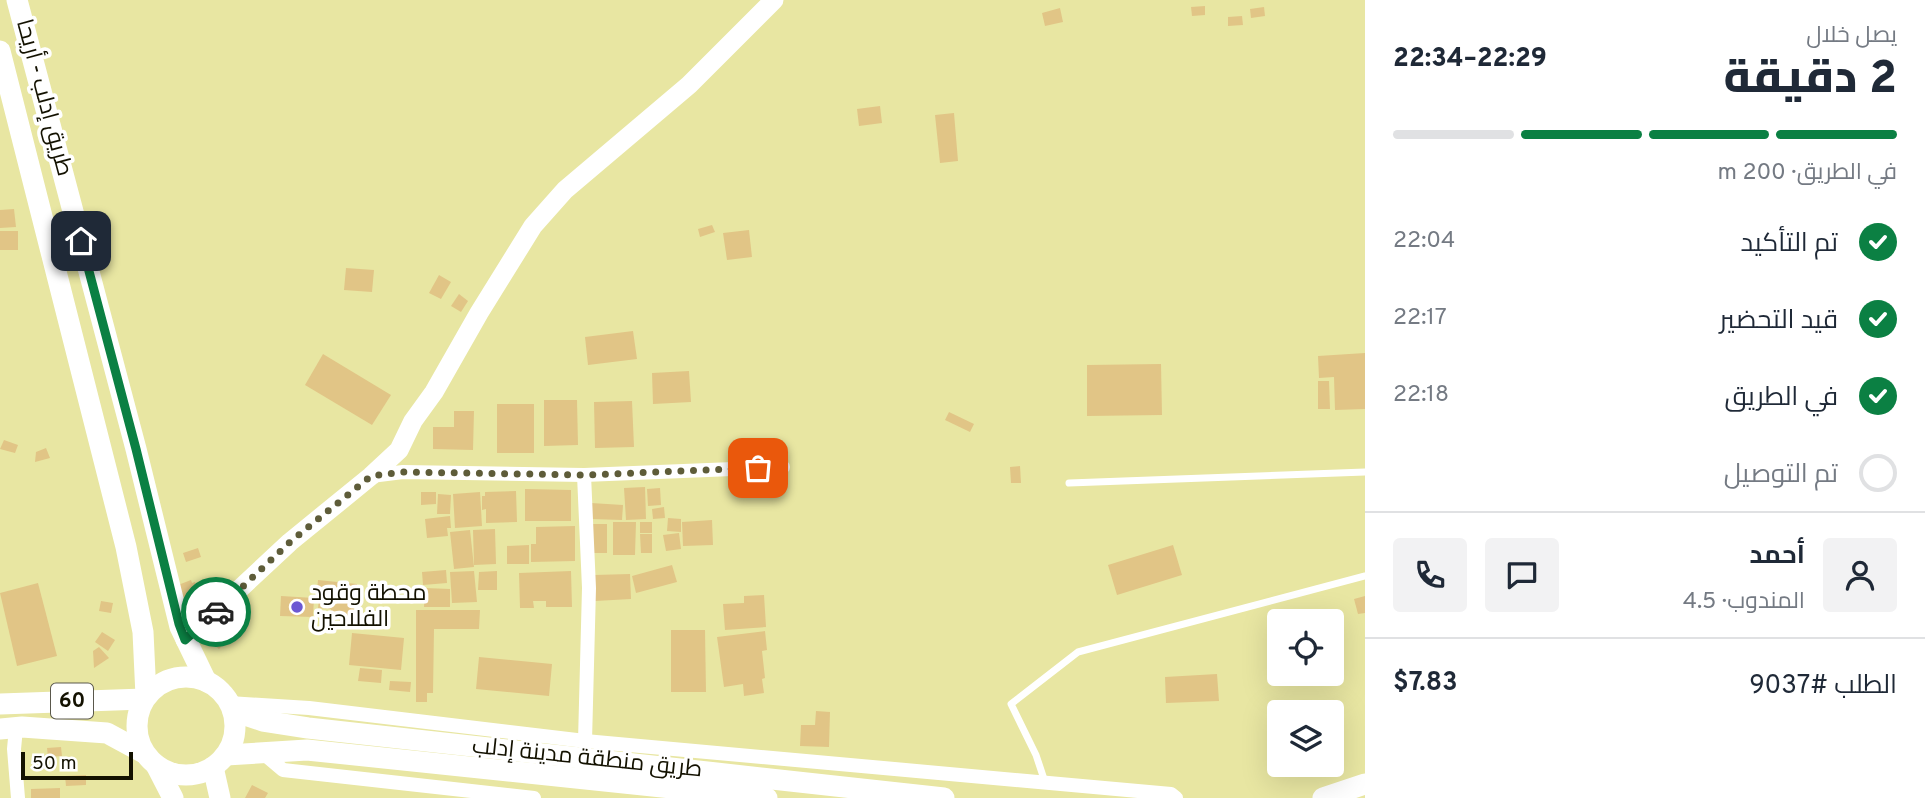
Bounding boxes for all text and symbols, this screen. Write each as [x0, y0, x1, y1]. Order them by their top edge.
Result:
street label: طريق إدلب - أريحا [8, 16, 81, 180]
text: يصل خلال [1806, 22, 1897, 51]
text: 22:29–22:34 [1393, 43, 1547, 76]
text: 2 دقيقة [1724, 51, 1897, 110]
text: في الطريق · 200 m [1718, 159, 1897, 188]
pin [51, 211, 111, 271]
icon: home [62, 222, 100, 260]
icon: check [1859, 223, 1897, 261]
text: 22:04 [1393, 227, 1455, 256]
text: تم التأكيد [1741, 228, 1838, 261]
icon: check [1859, 300, 1897, 338]
text: 22:17 [1393, 304, 1447, 333]
text: قيد التحضير [1719, 305, 1838, 338]
icon: check [1859, 377, 1897, 415]
text: 22:18 [1393, 381, 1449, 410]
text: في الطريق [1725, 382, 1838, 415]
pin [728, 438, 788, 498]
icon: bag [739, 449, 777, 487]
text: تم التوصيل [1724, 459, 1838, 492]
button: phone [1393, 538, 1467, 612]
button: chat [1485, 538, 1559, 612]
button: person [1823, 538, 1897, 612]
text: أحمد [1749, 540, 1805, 573]
courier [181, 577, 251, 647]
place label: محطة وقود الفلاحين [311, 580, 426, 635]
text: المندوب · 4.5 [1683, 588, 1805, 617]
icon: car [197, 593, 235, 631]
marker: محطة وقود الفلاحين [289, 599, 305, 615]
map controls [1267, 609, 1344, 777]
button: locate [1267, 609, 1344, 686]
text: $7.83 [1393, 667, 1458, 700]
text: الطلب #9037 [1749, 670, 1897, 703]
road number: 60 [51, 684, 93, 718]
button: layers [1267, 700, 1344, 777]
street label: طريق منطقة مدينة إدلب [471, 732, 703, 786]
scale bar [21, 749, 133, 781]
text: 50 m [32, 752, 77, 776]

